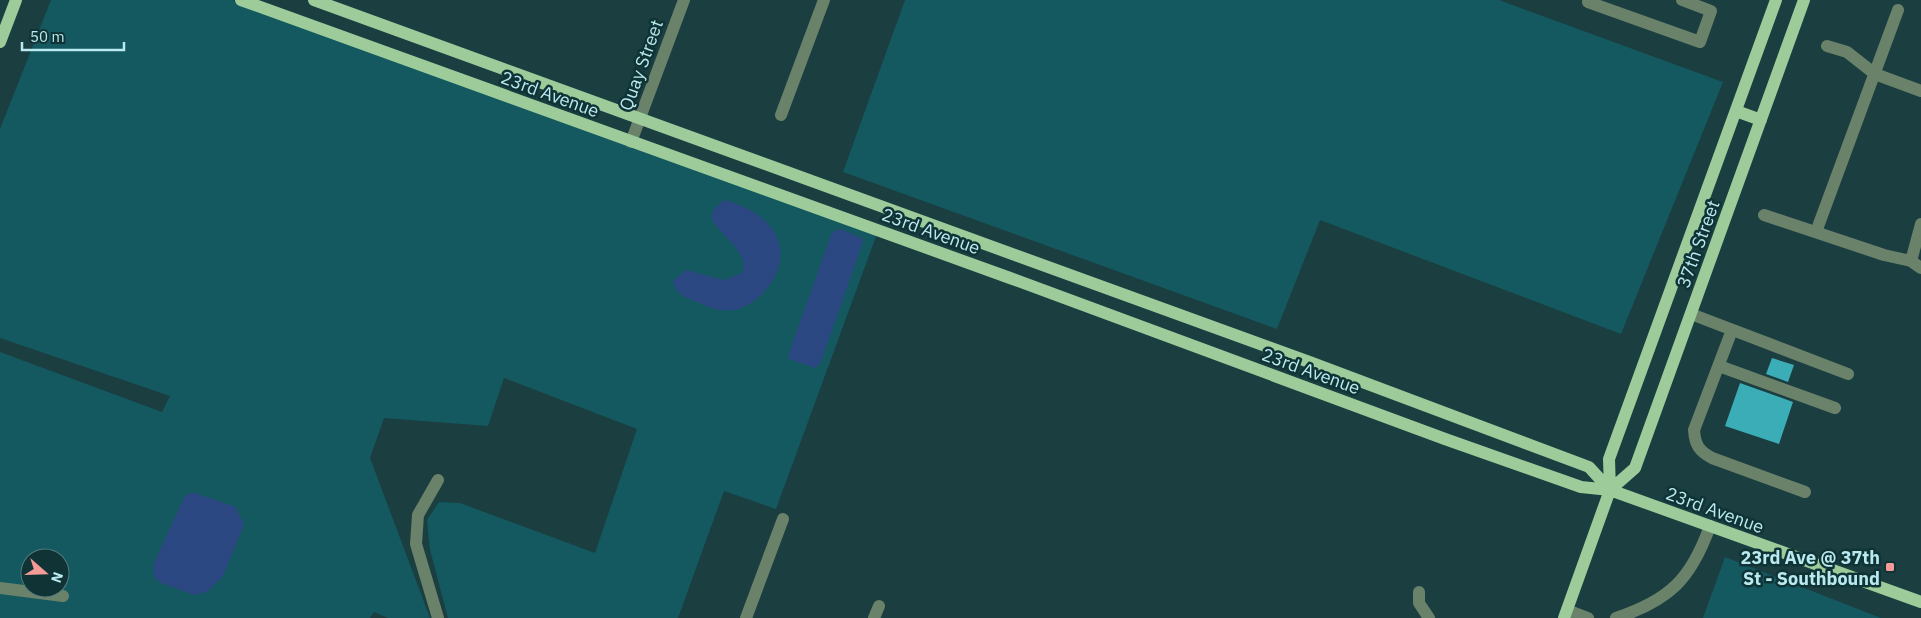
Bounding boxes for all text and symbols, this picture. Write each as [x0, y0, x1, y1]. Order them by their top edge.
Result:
street label: Quay Street [614, 16, 668, 114]
scale bar [22, 20, 125, 52]
text: 50 m [30, 27, 65, 46]
street label: 23rd Avenue [498, 66, 602, 122]
street label: 37th Street [1672, 197, 1724, 291]
street label: 23rd Avenue [879, 203, 983, 259]
street label: 23rd Avenue [1259, 343, 1363, 399]
street label: 23rd Avenue [1663, 482, 1767, 538]
place label: 23rd Ave @ 37th St - Southbound [1741, 546, 1880, 590]
north arrow [20, 548, 70, 598]
marker: 23rd Ave @ 37th St - Southbound [1884, 561, 1896, 573]
text: N [47, 570, 67, 585]

